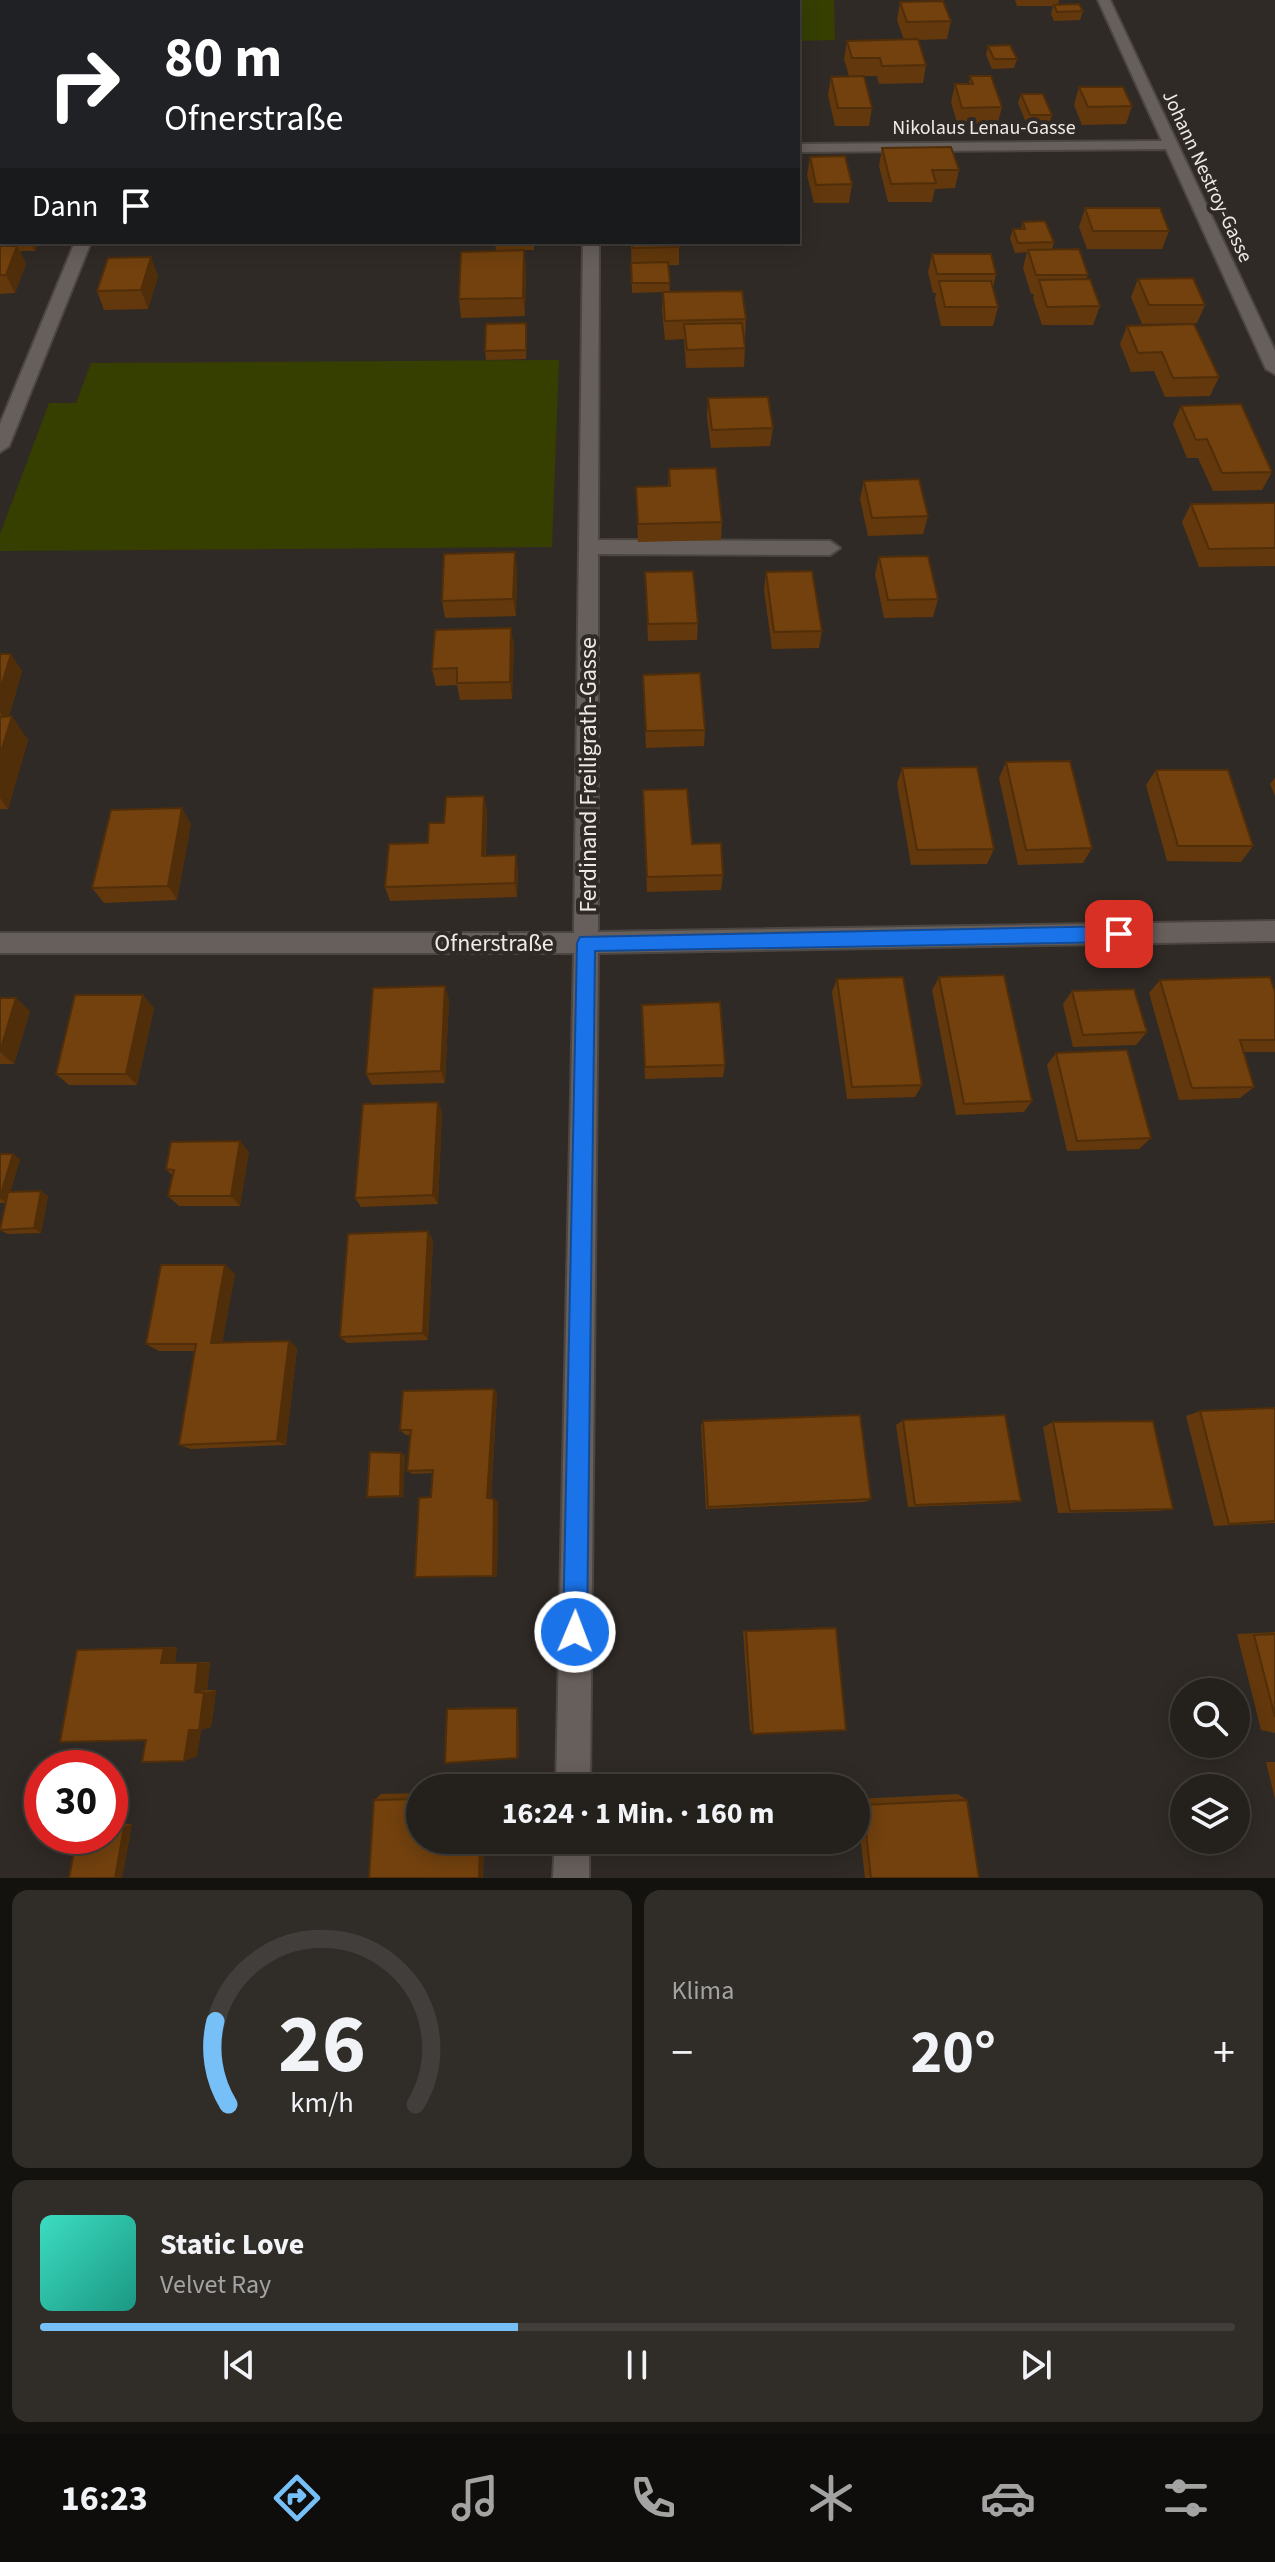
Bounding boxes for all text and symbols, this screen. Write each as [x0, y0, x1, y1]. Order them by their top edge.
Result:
text: 80 m [164, 19, 282, 98]
icon: right [32, 32, 136, 136]
street label: Johann Nestroy-Gasse [1155, 86, 1259, 267]
text: Ofnerstraße [164, 93, 343, 144]
street label: Nikolaus Lenau-Gasse [892, 114, 1076, 142]
icon: arrive [114, 184, 158, 228]
text: Dann [32, 185, 98, 228]
street label: Ferdinand Freiligrath-Gasse [571, 637, 606, 913]
pin [1085, 900, 1153, 968]
icon: arrive [1097, 912, 1141, 956]
street label: Ofnerstraße [434, 926, 554, 961]
position arrow [533, 1590, 617, 1674]
map controls [1170, 1678, 1250, 1854]
button: search [1170, 1678, 1250, 1758]
speed limit sign: 30 [24, 1750, 128, 1854]
button: layers [1170, 1774, 1250, 1854]
text: 16:24 · 1 Min. · 160 m [502, 1792, 774, 1835]
text: Klima [672, 1972, 734, 2009]
text: 26 [278, 1986, 366, 2104]
text: 20° [911, 2011, 996, 2096]
text: − [672, 2022, 693, 2085]
text: + [1213, 2022, 1235, 2085]
text: km/h [290, 2083, 353, 2123]
text: Static Love [160, 2223, 304, 2266]
text: Velvet Ray [160, 2266, 271, 2303]
icon: previous [217, 2343, 261, 2387]
icon: pause [615, 2343, 659, 2387]
icon: next [1014, 2343, 1058, 2387]
icon: directions [269, 2470, 325, 2526]
icon: music [447, 2470, 503, 2526]
icon: phone [625, 2470, 681, 2526]
icon: climate [803, 2470, 859, 2526]
icon: car [980, 2470, 1036, 2526]
icon: filters [1158, 2470, 1214, 2526]
text: 16:23 [61, 2473, 148, 2524]

